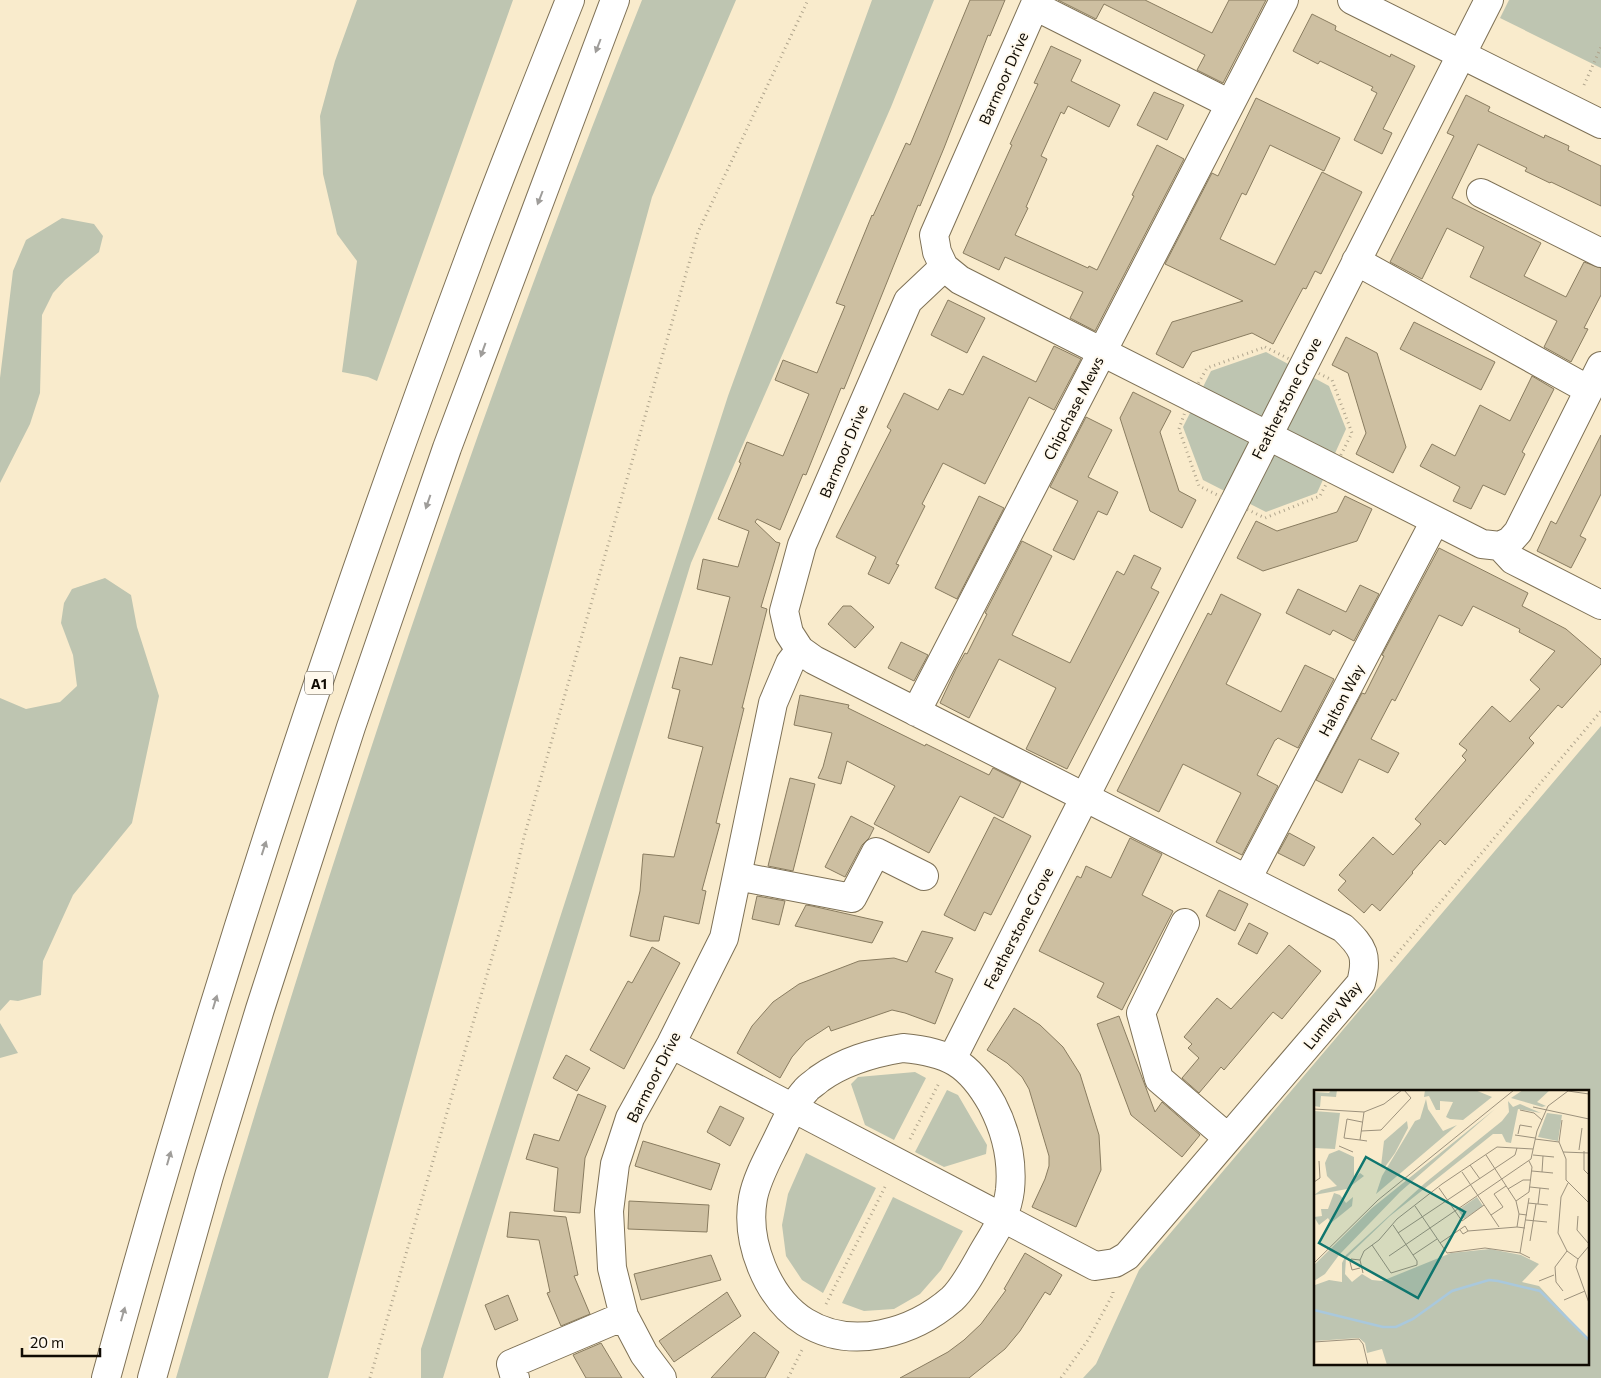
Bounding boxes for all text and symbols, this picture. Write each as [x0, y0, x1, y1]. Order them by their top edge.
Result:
street label: Barmoor Drive [975, 29, 1032, 127]
one-way arrow [594, 38, 601, 53]
one-way arrow [536, 190, 543, 205]
street label: Featherstone Grove [1247, 334, 1325, 462]
one-way arrow [479, 342, 486, 357]
street label: Chipchase Mews [1039, 353, 1107, 463]
street label: Barmoor Drive [815, 402, 871, 500]
one-way arrow [424, 495, 431, 510]
street label: Halton Way [1314, 661, 1368, 739]
road number: A1 [305, 671, 333, 694]
one-way arrow [261, 840, 269, 855]
street label: Featherstone Grove [979, 864, 1057, 992]
street label: Lumley Way [1299, 977, 1365, 1053]
one-way arrow [211, 995, 219, 1010]
street label: Barmoor Drive [622, 1028, 684, 1125]
inset map [1314, 1090, 1588, 1366]
one-way arrow [165, 1151, 173, 1166]
one-way arrow [120, 1307, 128, 1322]
scale bar [22, 1326, 100, 1358]
text: 20 m [30, 1333, 64, 1351]

